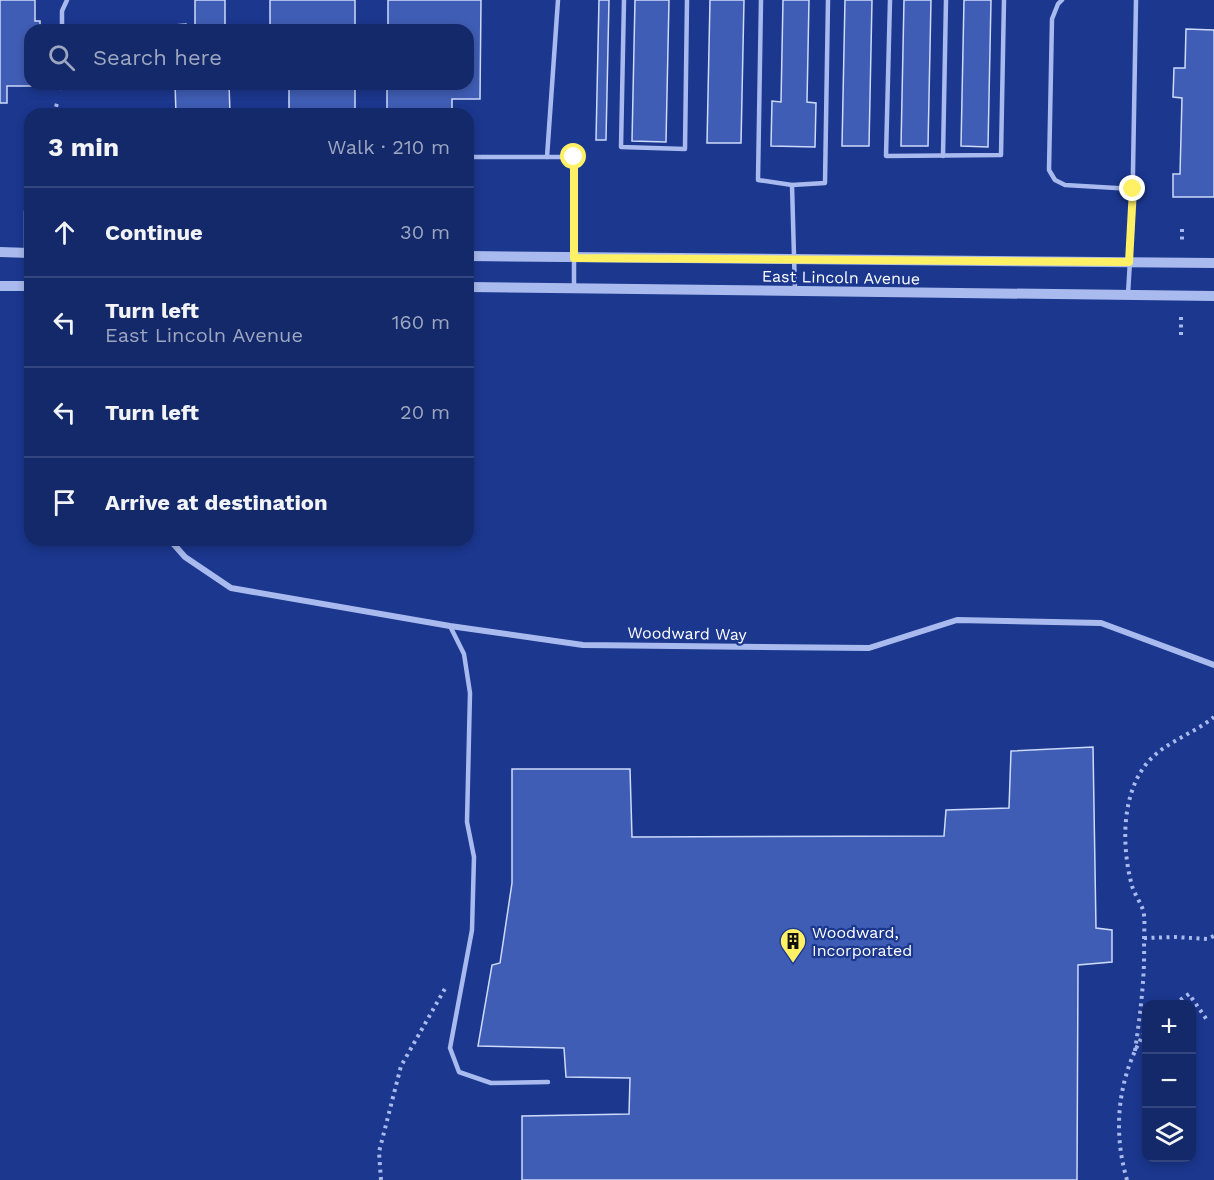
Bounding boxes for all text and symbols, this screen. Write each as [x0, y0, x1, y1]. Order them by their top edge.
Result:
search box [24, 24, 474, 90]
icon: search [45, 41, 78, 74]
text: Search here [93, 45, 222, 70]
text: 3 min [48, 132, 119, 162]
text: Walk · 210 m [327, 135, 450, 159]
route start [560, 143, 586, 169]
route end [1119, 175, 1145, 201]
icon: ahead [48, 216, 81, 249]
text: Continue [105, 220, 203, 245]
text: 30 m [400, 220, 450, 244]
street label: East Lincoln Avenue [762, 267, 920, 288]
text: Turn left [105, 298, 199, 323]
icon: left [48, 306, 81, 339]
text: 160 m [392, 310, 450, 334]
text: East Lincoln Avenue [105, 323, 303, 347]
icon: left [48, 396, 81, 429]
text: Turn left [105, 400, 199, 425]
text: 20 m [400, 400, 450, 424]
icon: arrive [48, 486, 81, 519]
text: Arrive at destination [105, 490, 328, 515]
street label: Woodward Way [627, 623, 748, 644]
place label: Woodward, Incorporated [812, 923, 912, 960]
building icon: Woodward, Incorporated [778, 926, 808, 964]
map controls [1142, 1000, 1196, 1162]
button: + [1142, 1000, 1196, 1054]
button: − [1142, 1054, 1196, 1108]
button: layers [1142, 1108, 1196, 1162]

